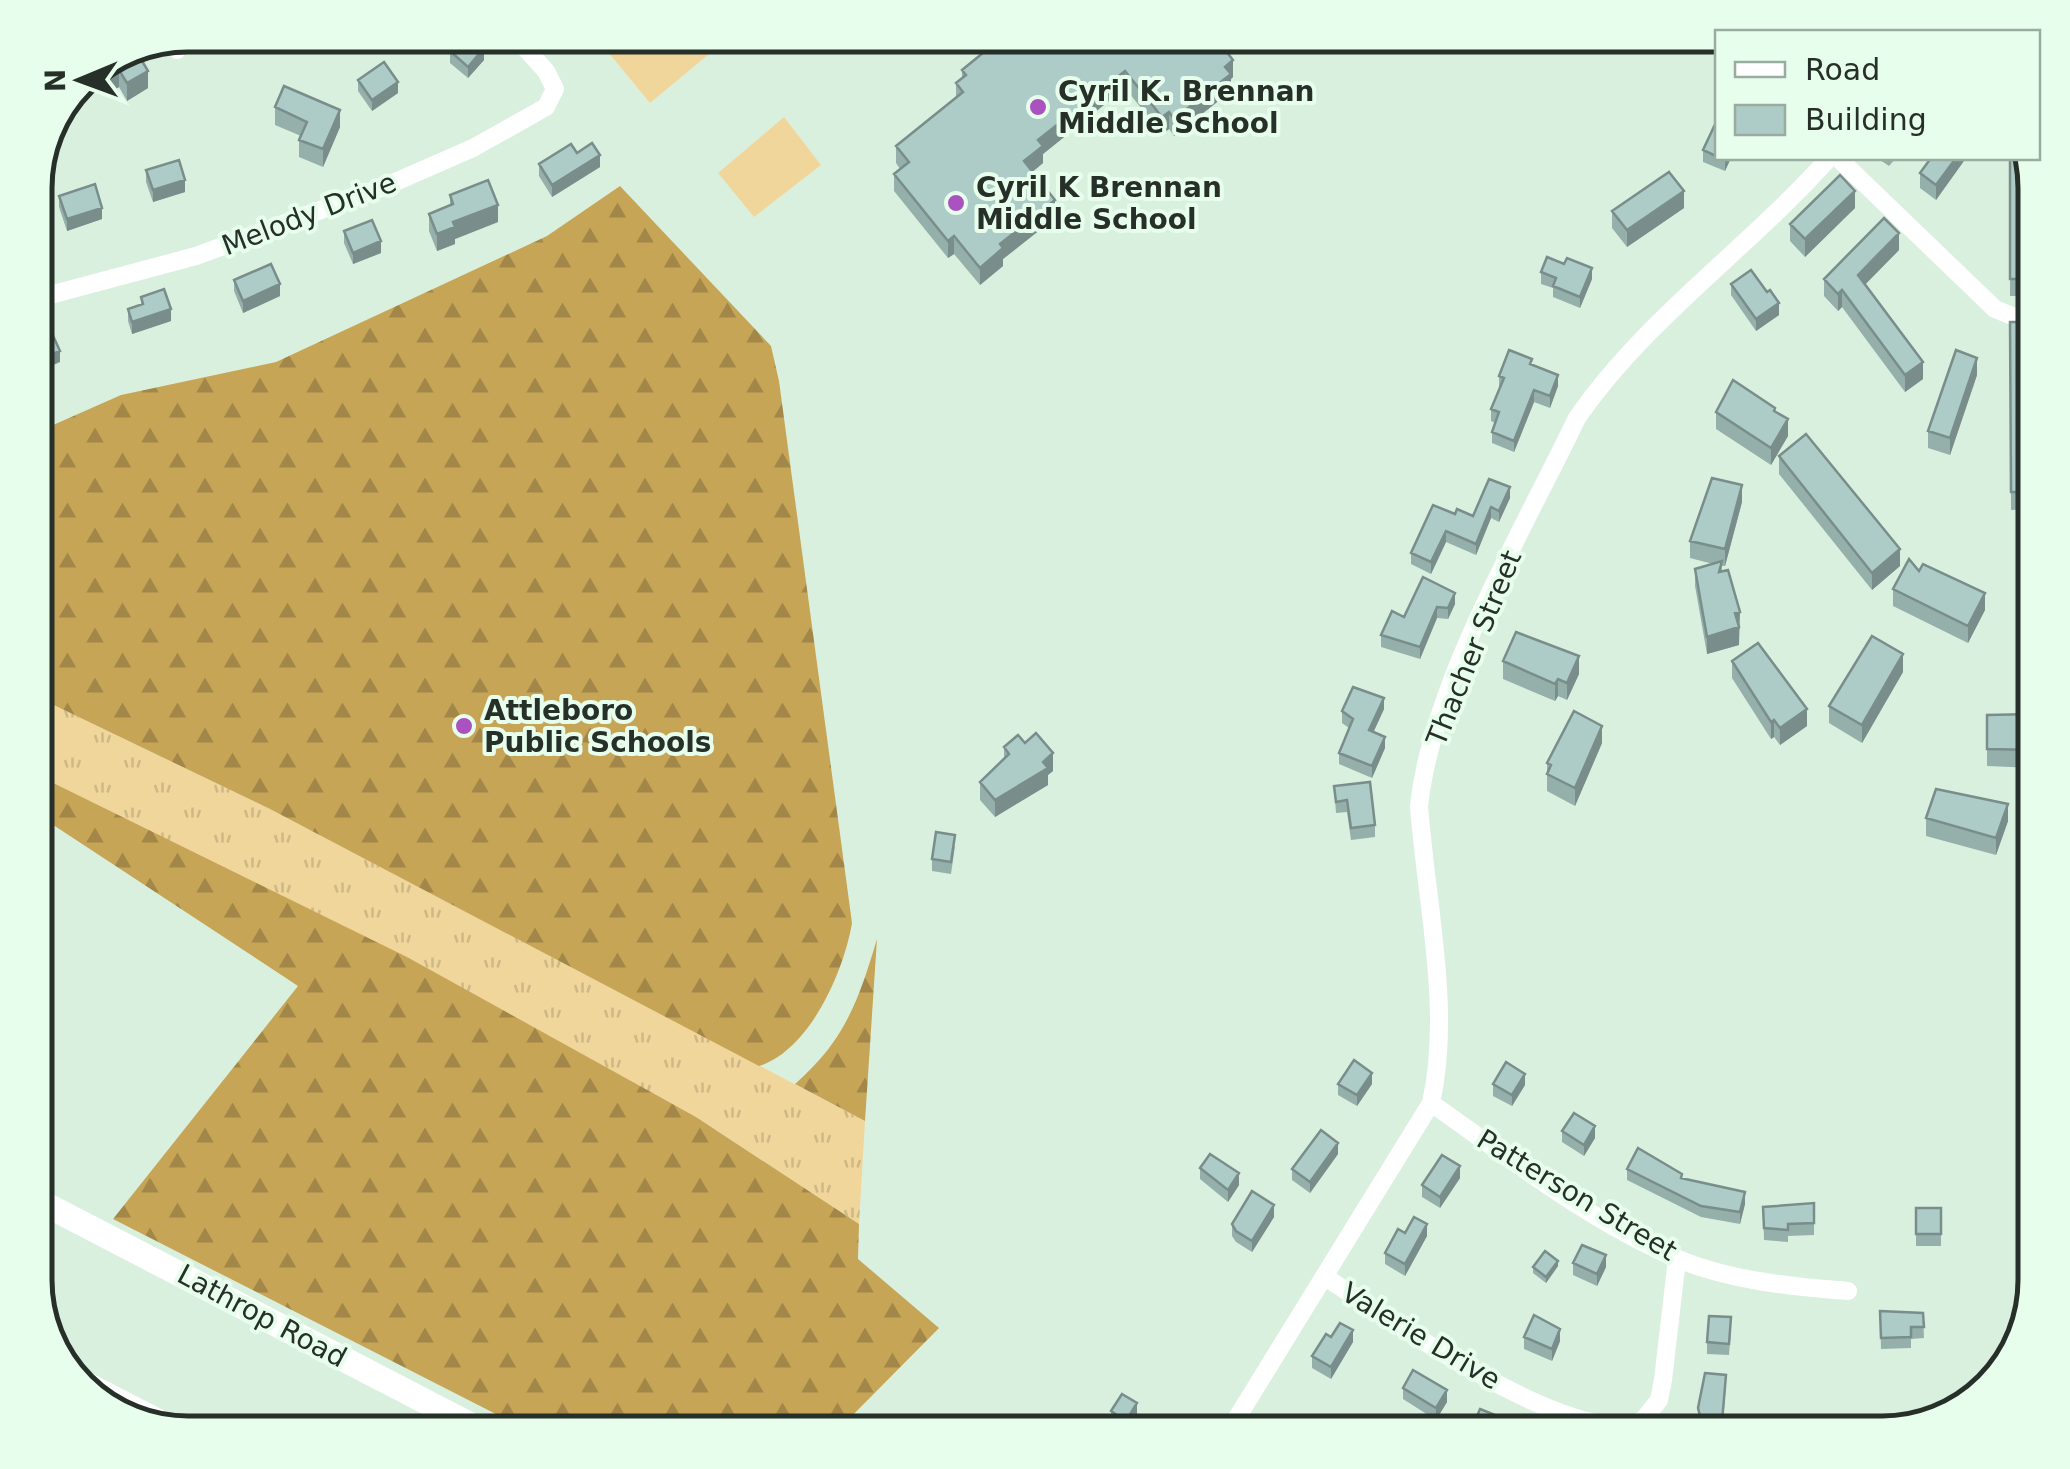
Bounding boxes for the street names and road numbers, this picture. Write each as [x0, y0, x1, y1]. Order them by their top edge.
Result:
street label: Melody Drive [217, 166, 401, 262]
street label: Thacher Street [1419, 545, 1528, 751]
street label: Patterson Street [1471, 1122, 1683, 1268]
street label: Lathrop Road [172, 1258, 352, 1374]
street label: Valerie Drive [1336, 1276, 1506, 1396]

